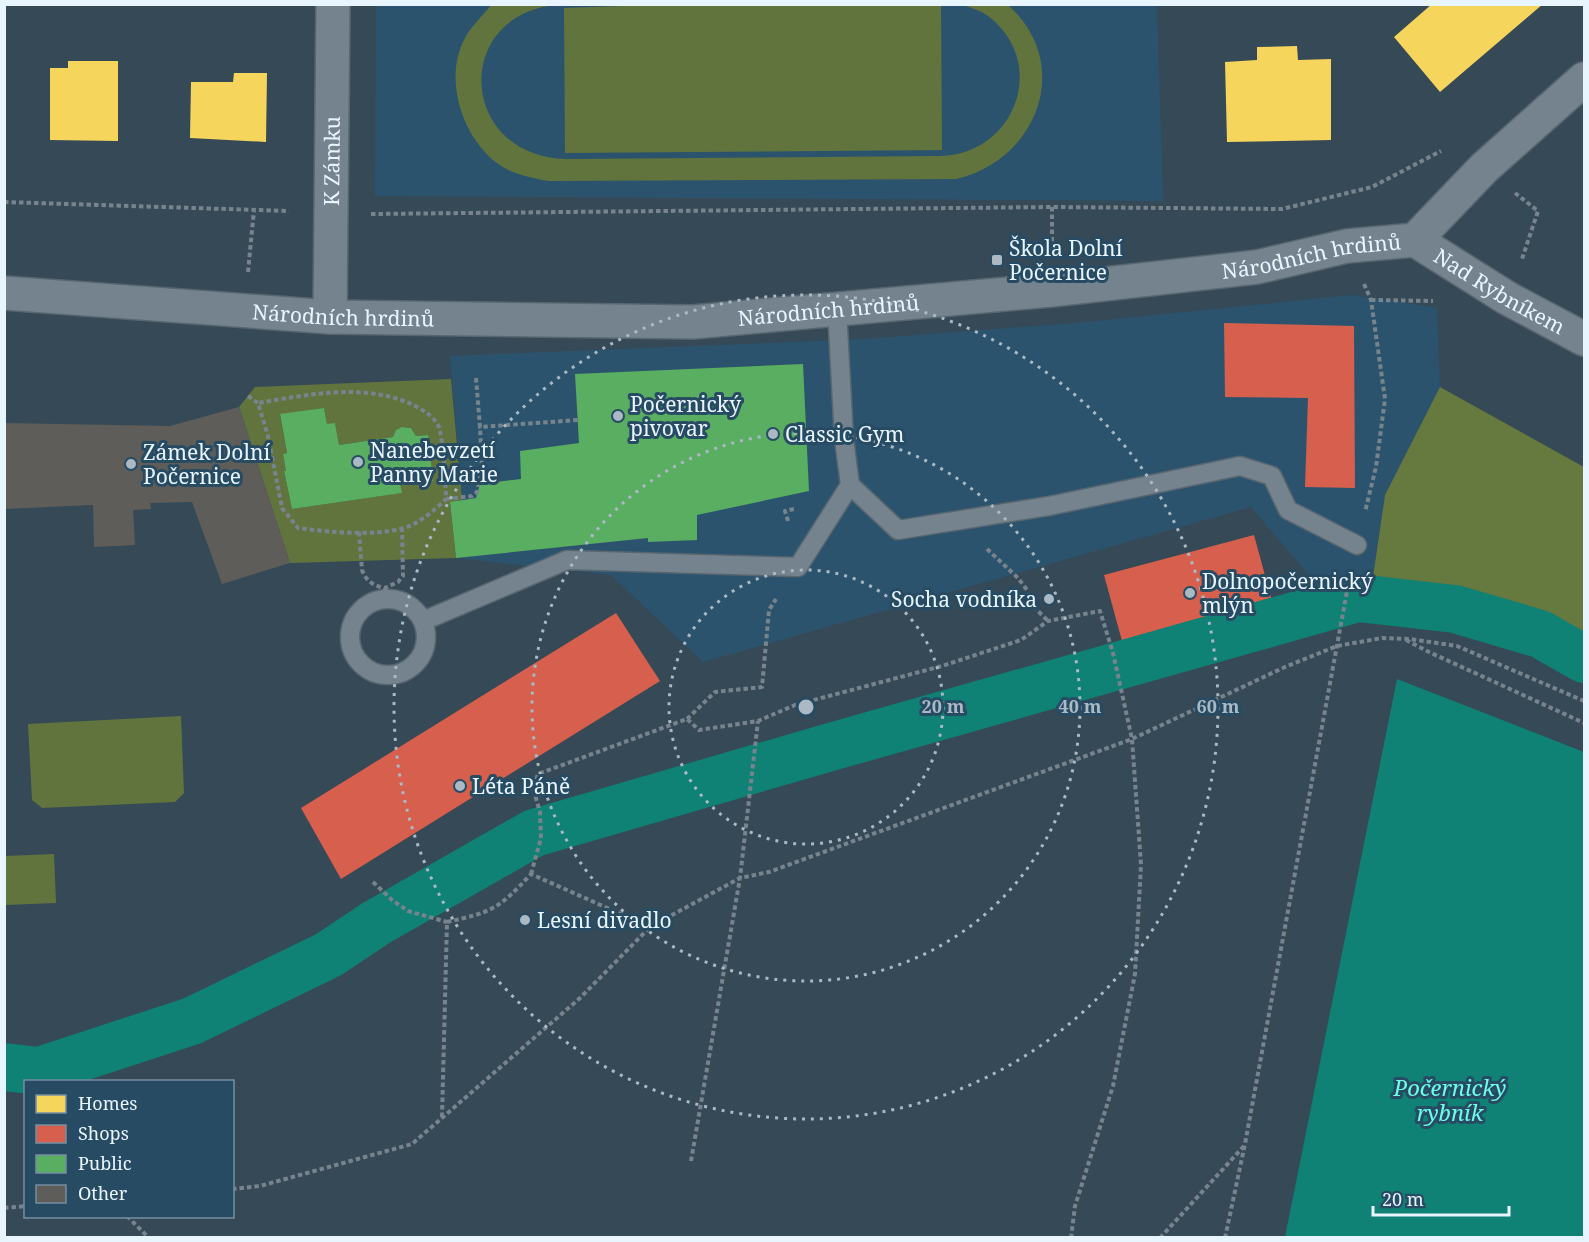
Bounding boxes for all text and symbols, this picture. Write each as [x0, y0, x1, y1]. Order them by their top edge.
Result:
street label: K Zámku [317, 116, 346, 206]
street label: Národních hrdinů [1220, 227, 1402, 285]
place label: Škola Dolní Počernice [1009, 234, 1123, 286]
street label: Nad Rybníkem [1429, 242, 1570, 341]
marker: Škola Dolní Počernice [990, 253, 1004, 267]
street label: Národních hrdinů [737, 288, 920, 332]
street label: Národních hrdinů [251, 297, 434, 332]
place label: Počernický pivovar [630, 390, 741, 442]
marker: Počernický pivovar [611, 409, 625, 423]
place label: Classic Gym [785, 420, 905, 448]
marker: Classic Gym [766, 427, 780, 441]
place label: Nanebevzetí Panny Marie [370, 436, 498, 488]
place label: Zámek Dolní Počernice [143, 438, 271, 490]
marker: Nanebevzetí Panny Marie [351, 455, 365, 469]
marker: Zámek Dolní Počernice [124, 457, 138, 471]
place label: Dolnopočernický mlýn [1202, 567, 1373, 619]
place label: Socha vodníka [891, 585, 1037, 613]
marker: Dolnopočernický mlýn [1183, 586, 1197, 600]
marker: Socha vodníka [1042, 592, 1056, 606]
text: 20 m [922, 694, 965, 718]
text: 40 m [1059, 694, 1102, 718]
text: 60 m [1197, 694, 1240, 718]
centre of rings [796, 697, 816, 717]
place label: Léta Páně [472, 772, 570, 800]
marker: Léta Páně [453, 779, 467, 793]
place label: Lesní divadlo [537, 906, 672, 934]
marker: Lesní divadlo [518, 913, 532, 927]
water label: Počernický rybník [1393, 1072, 1506, 1127]
legend [24, 1080, 234, 1218]
text: Homes [78, 1091, 137, 1115]
text: Shops [78, 1121, 129, 1145]
text: Public [78, 1151, 132, 1175]
scale bar [1373, 1179, 1510, 1217]
text: Other [78, 1181, 128, 1205]
text: 20 m [1382, 1187, 1424, 1211]

